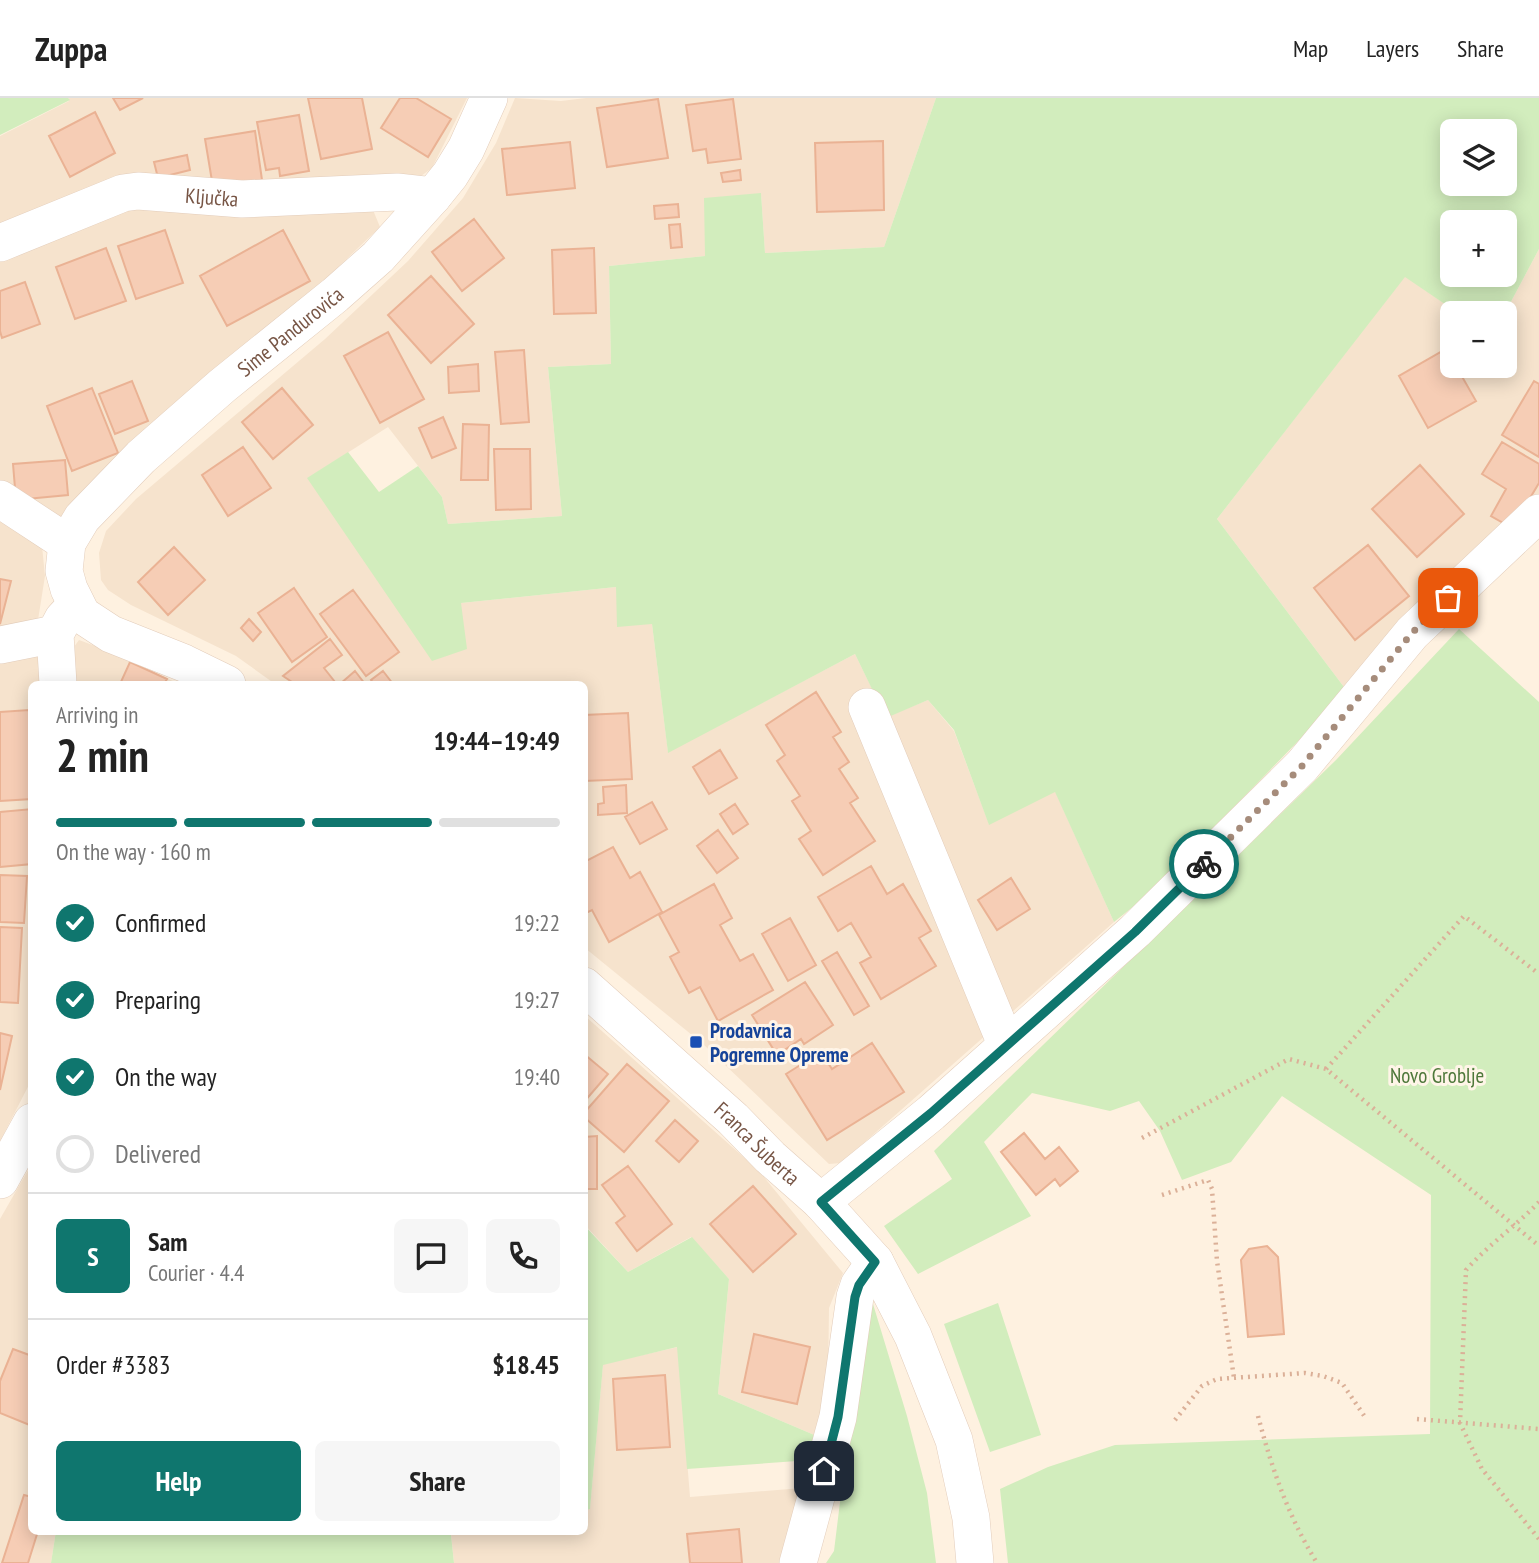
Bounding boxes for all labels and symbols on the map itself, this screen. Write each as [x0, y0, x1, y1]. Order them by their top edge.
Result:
street label: Ključka [184, 181, 239, 212]
street label: Sime Pandurovića [232, 281, 349, 382]
pin [1418, 568, 1478, 628]
courier [1169, 829, 1239, 899]
place label: Prodavnica Pogremne Opreme [710, 1017, 849, 1068]
marker: Prodavnica Pogremne Opreme [688, 1034, 704, 1050]
park label: Novo Groblje [1390, 1062, 1484, 1089]
street label: Franca Šuberta [709, 1096, 806, 1191]
pin [794, 1441, 854, 1501]

